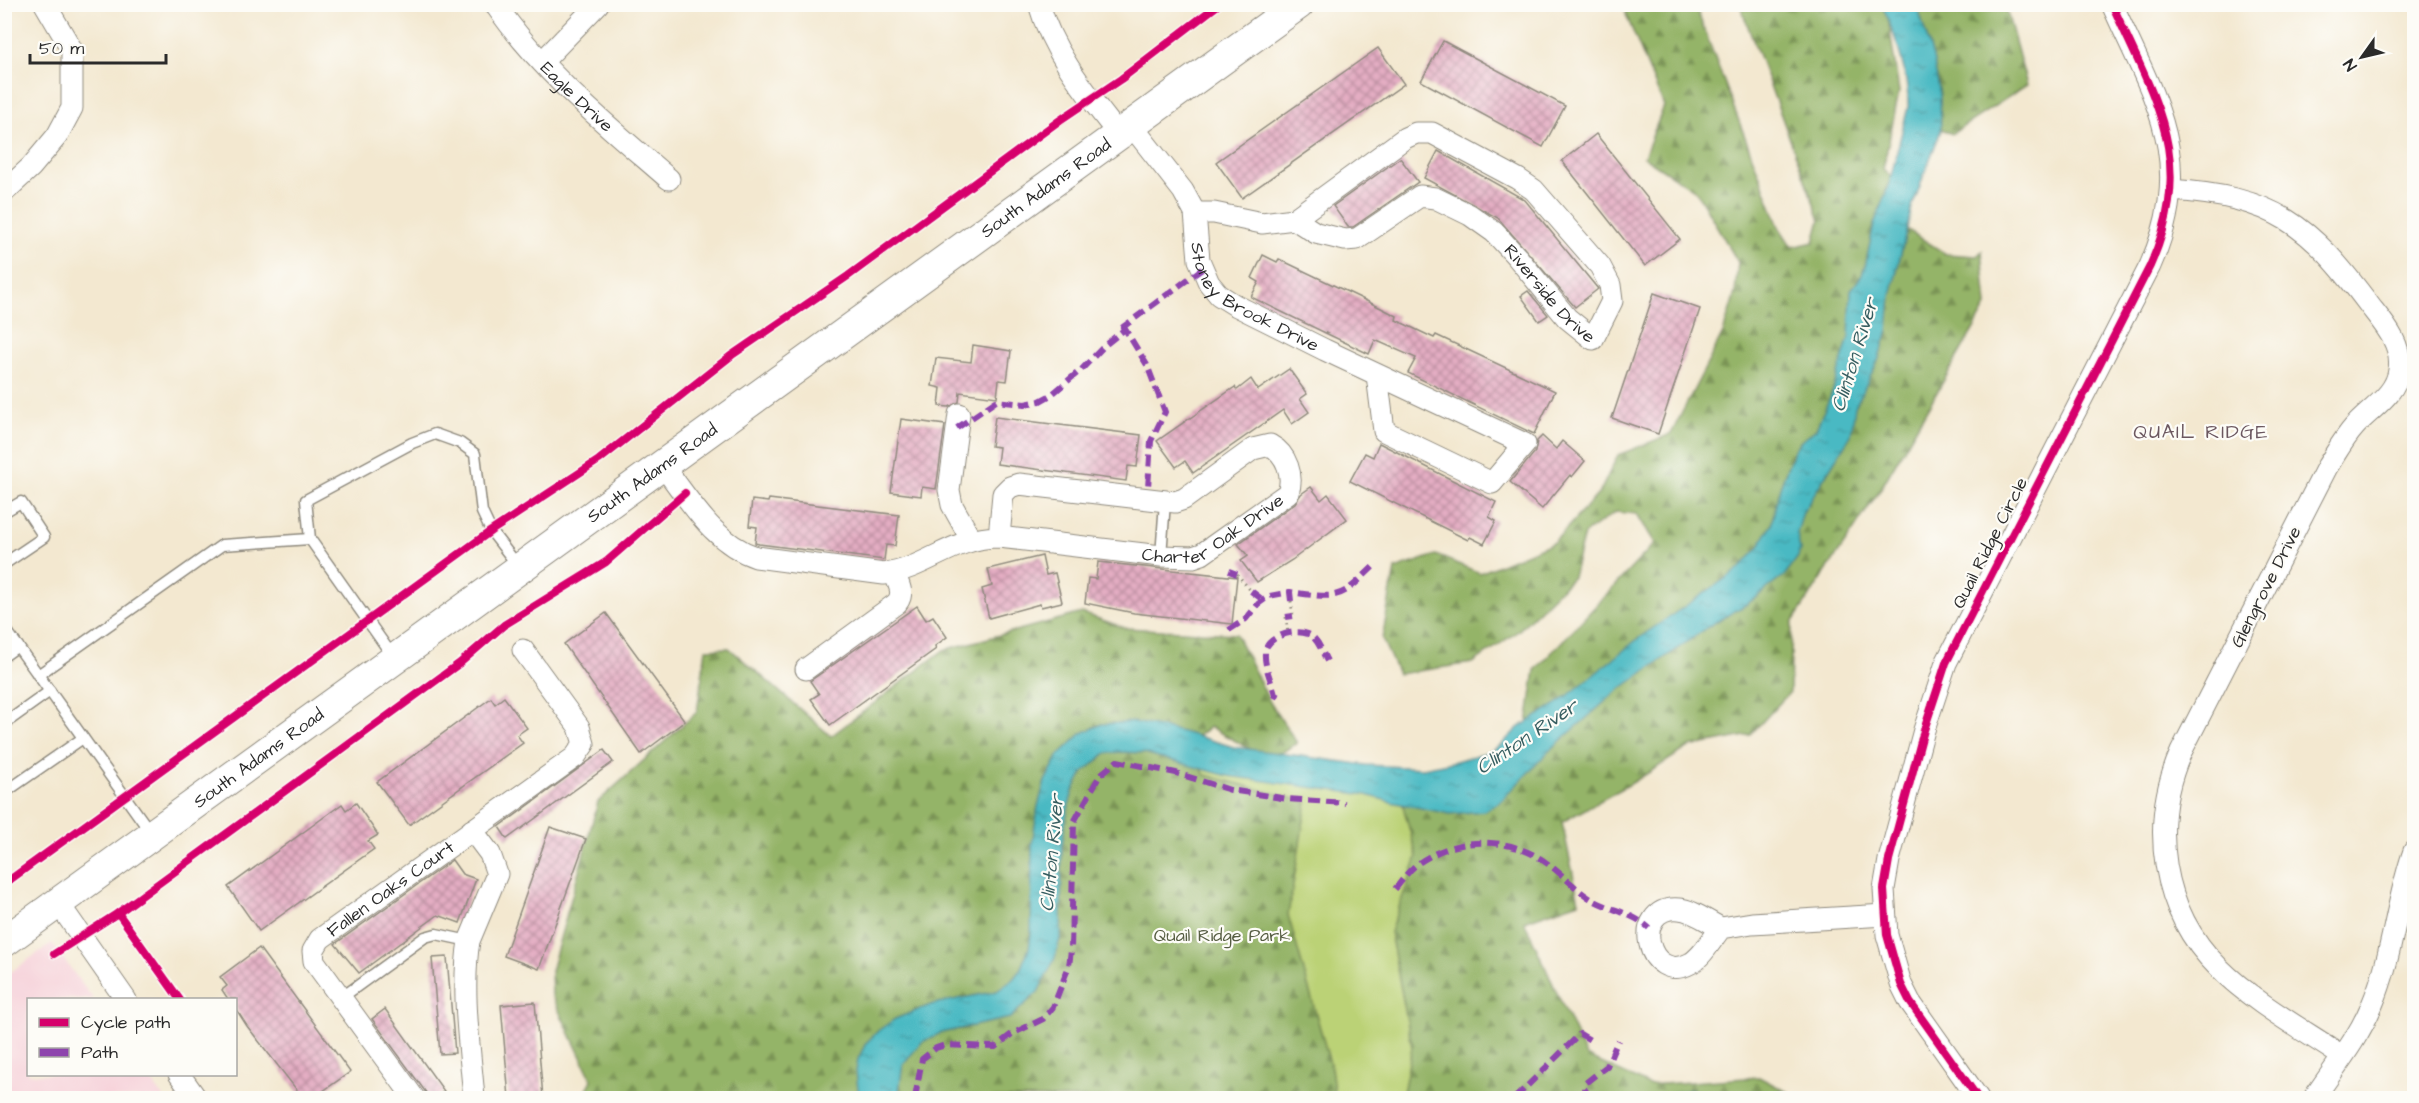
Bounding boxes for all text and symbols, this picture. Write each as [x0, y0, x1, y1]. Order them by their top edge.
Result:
scale bar [30, 27, 166, 65]
north arrow [2332, 27, 2392, 87]
text: 50 m [39, 36, 84, 61]
text: N [2338, 55, 2362, 75]
street label: Eagle Drive [535, 56, 619, 138]
street label: South Adams Road [975, 132, 1116, 243]
street label: Riverside Drive [1498, 238, 1601, 349]
street label: Stoney Brook Drive [1185, 241, 1323, 358]
water label: Clinton River [1824, 293, 1886, 415]
street label: South Adams Road [581, 417, 722, 529]
district label: QUAIL RIDGE [2133, 418, 2269, 446]
street label: Quail Ridge Circle [1946, 473, 2035, 613]
street label: Charter Oak Drive [1140, 487, 1289, 570]
street label: Glengrove Drive [2225, 522, 2308, 652]
water label: Clinton River [1471, 692, 1585, 781]
street label: South Adams Road [188, 702, 329, 814]
water label: Clinton River [1033, 791, 1071, 913]
street label: Fallen Oaks Court [322, 834, 460, 943]
park label: Quail Ridge Park [1154, 923, 1290, 949]
legend [27, 998, 237, 1076]
text: Cycle path [81, 1010, 170, 1036]
text: Path [81, 1040, 118, 1065]

